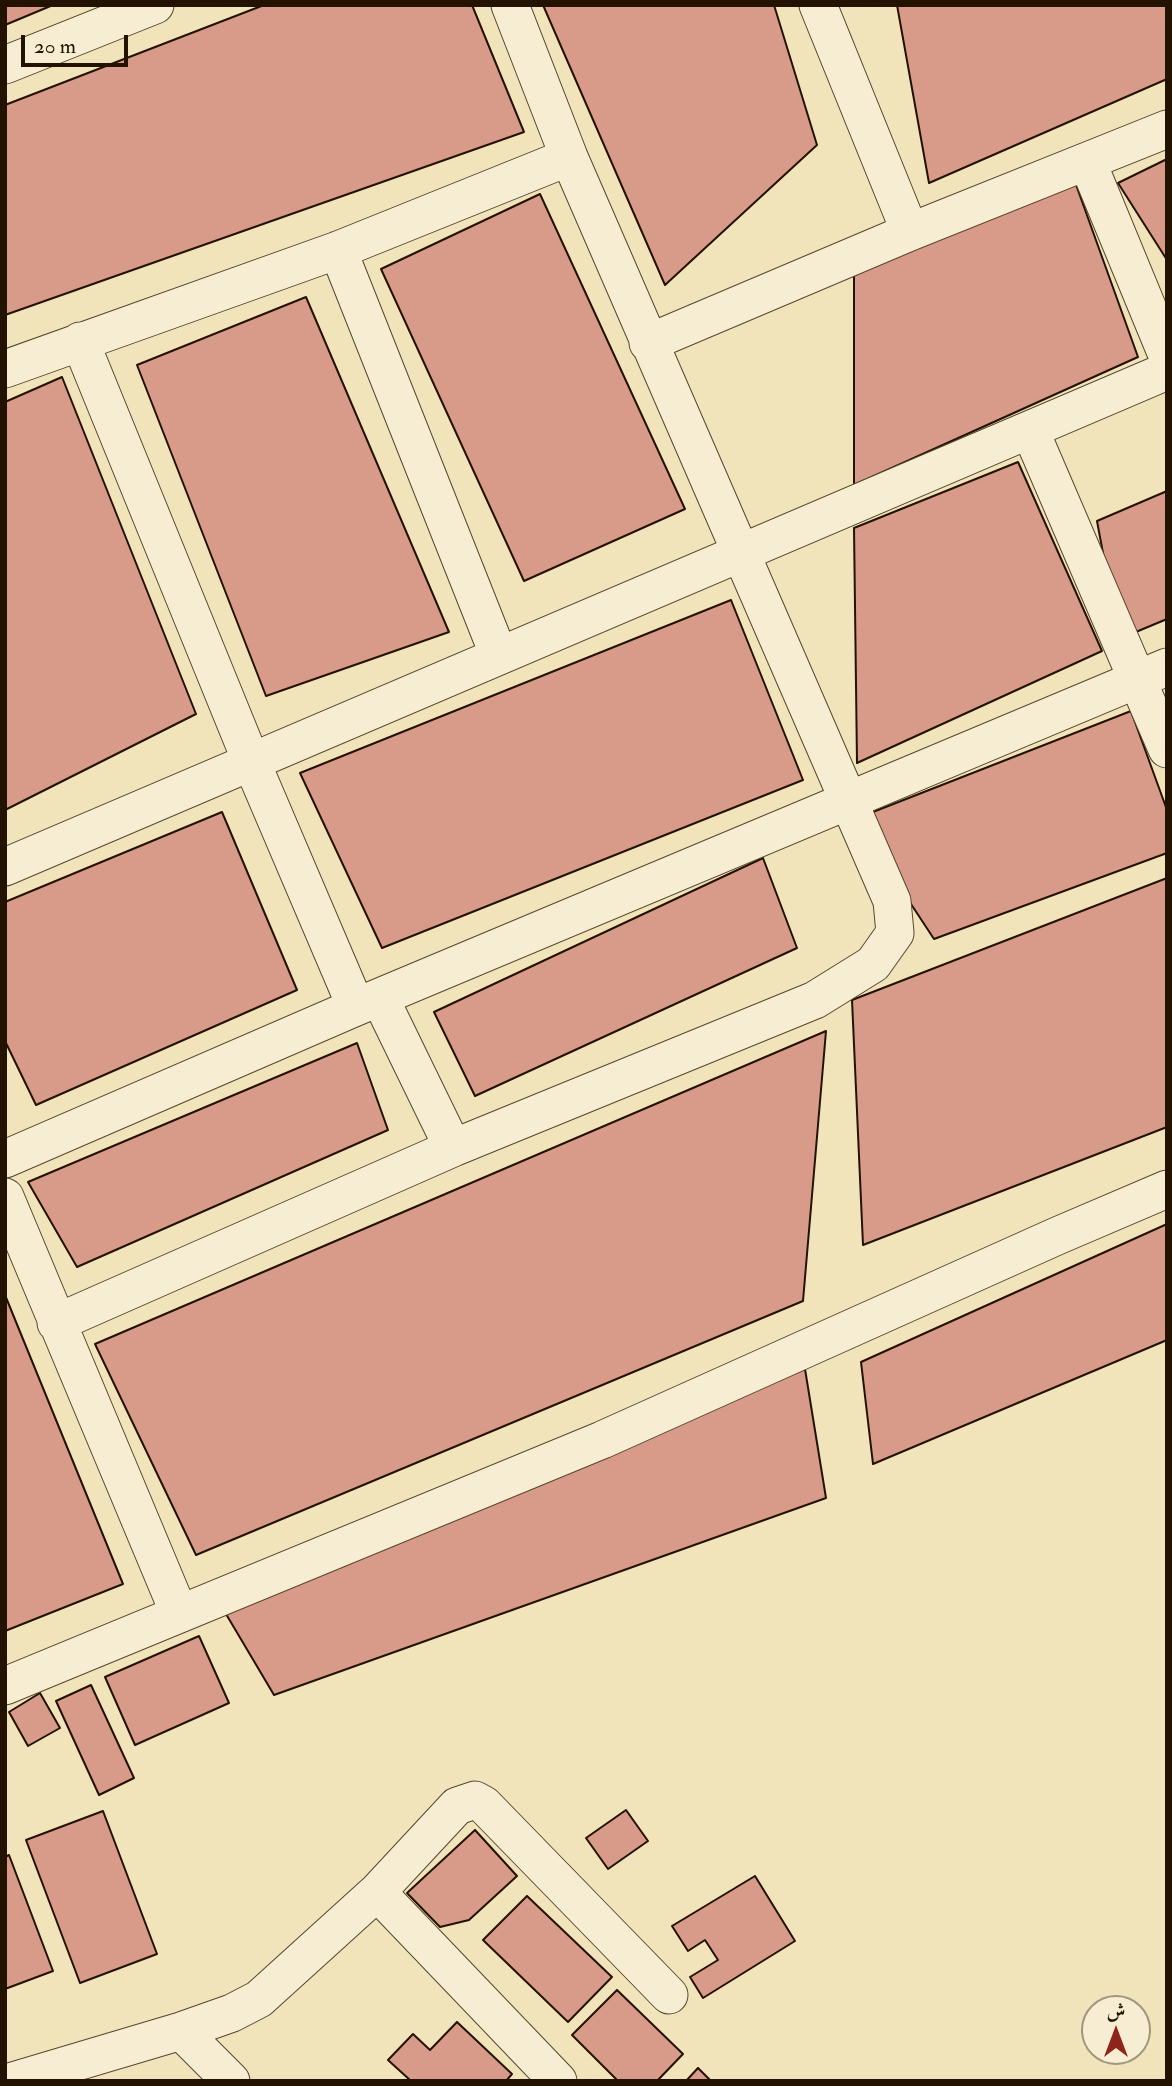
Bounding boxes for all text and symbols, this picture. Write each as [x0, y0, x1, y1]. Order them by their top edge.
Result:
scale bar [24, 21, 131, 65]
text: 20 m [34, 33, 76, 60]
north arrow [1081, 1995, 1151, 2065]
text: ش [1107, 1999, 1125, 2023]

